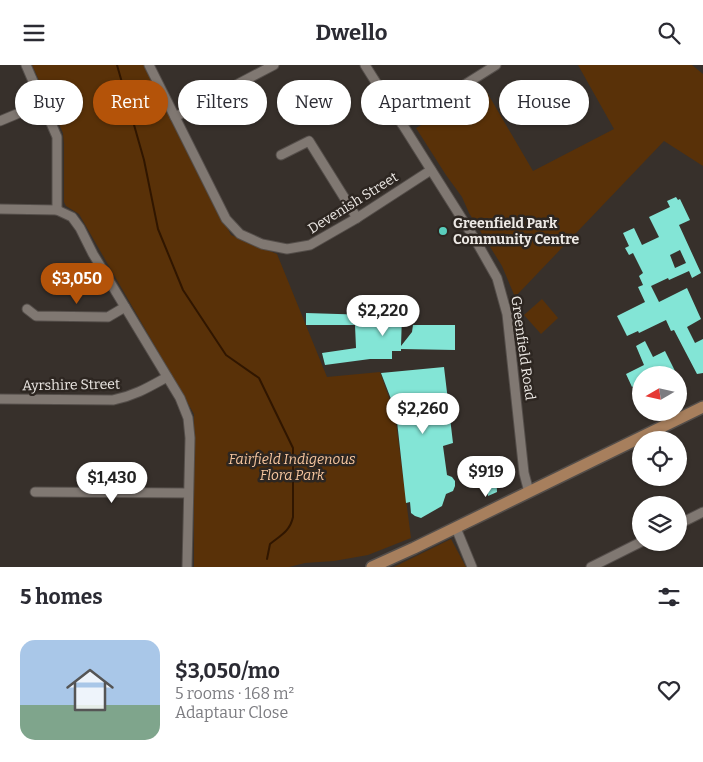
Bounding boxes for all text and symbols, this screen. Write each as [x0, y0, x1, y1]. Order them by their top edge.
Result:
icon: menu [20, 19, 48, 47]
text: Dwello [316, 19, 387, 46]
icon: search [655, 19, 683, 47]
chip: Buy [15, 80, 83, 125]
chip: Rent [93, 80, 168, 125]
chip: Filters [178, 80, 267, 125]
chip: New [277, 80, 351, 125]
chip: Apartment [361, 80, 489, 125]
chip: House [499, 80, 589, 125]
street label: Devenish Street [305, 169, 401, 237]
place label: Greenfield Park Community Centre [453, 215, 580, 248]
marker: Greenfield Park Community Centre [437, 225, 449, 237]
pin: $3,050 [36, 263, 118, 305]
text: $3,050 [52, 269, 102, 288]
pin: $2,220 [342, 295, 424, 337]
street label: Greenfield Road [507, 295, 539, 401]
text: $2,220 [358, 301, 408, 320]
north arrow [632, 366, 688, 421]
map controls [632, 366, 687, 551]
street label: Ayrshire Street [22, 376, 120, 394]
pin: $2,260 [382, 393, 464, 435]
text: $2,260 [397, 399, 449, 418]
button: locate [632, 431, 687, 486]
park label: Fairfield Indigenous Flora Park [228, 451, 356, 484]
pin: $919 [456, 455, 516, 498]
pin: $1,430 [71, 461, 153, 504]
text: $919 [468, 462, 504, 481]
text: $1,430 [87, 468, 137, 487]
button: layers [632, 496, 687, 551]
icon: filters [655, 583, 683, 611]
text: 5 homes [20, 584, 103, 610]
text: $3,050/mo [175, 658, 280, 684]
icon: home [60, 660, 120, 720]
icon: heart [655, 676, 683, 704]
text: 5 rooms · 168 m² [175, 684, 294, 703]
text: Adaptaur Close [175, 703, 288, 722]

